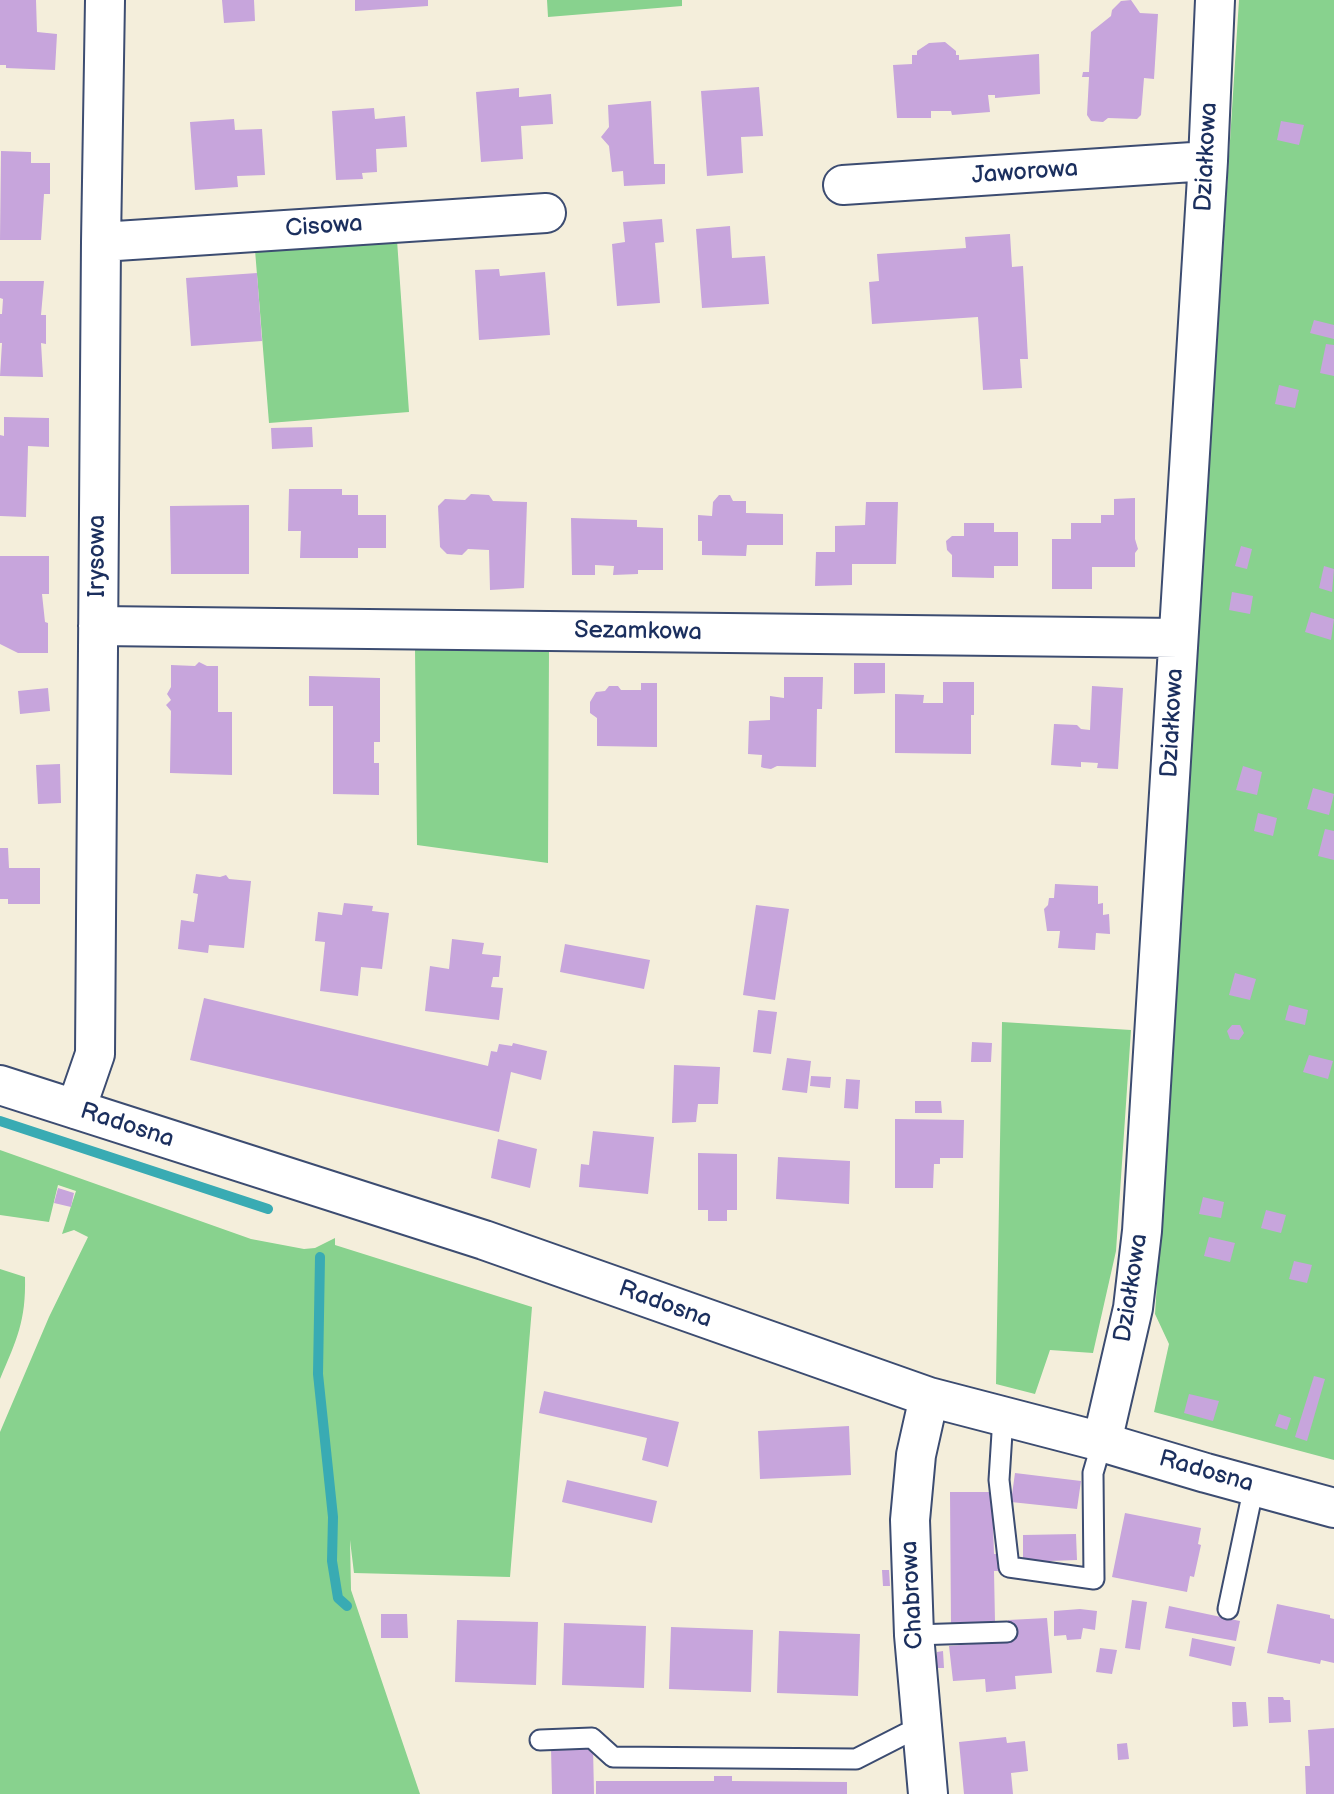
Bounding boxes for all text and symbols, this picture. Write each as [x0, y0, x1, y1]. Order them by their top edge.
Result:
street label: Działkowa [1190, 102, 1224, 212]
street label: Jaworowa [971, 155, 1079, 191]
street label: Cisowa [284, 210, 364, 244]
street label: Irysowa [84, 515, 112, 597]
street label: Sezamkowa [574, 616, 702, 648]
street label: Działkowa [1156, 668, 1190, 778]
street label: Radosna [76, 1097, 178, 1155]
street label: Działkowa [1109, 1232, 1155, 1344]
street label: Radosna [614, 1275, 716, 1335]
street label: Radosna [1155, 1445, 1257, 1499]
street label: Chabrowa [896, 1540, 930, 1650]

